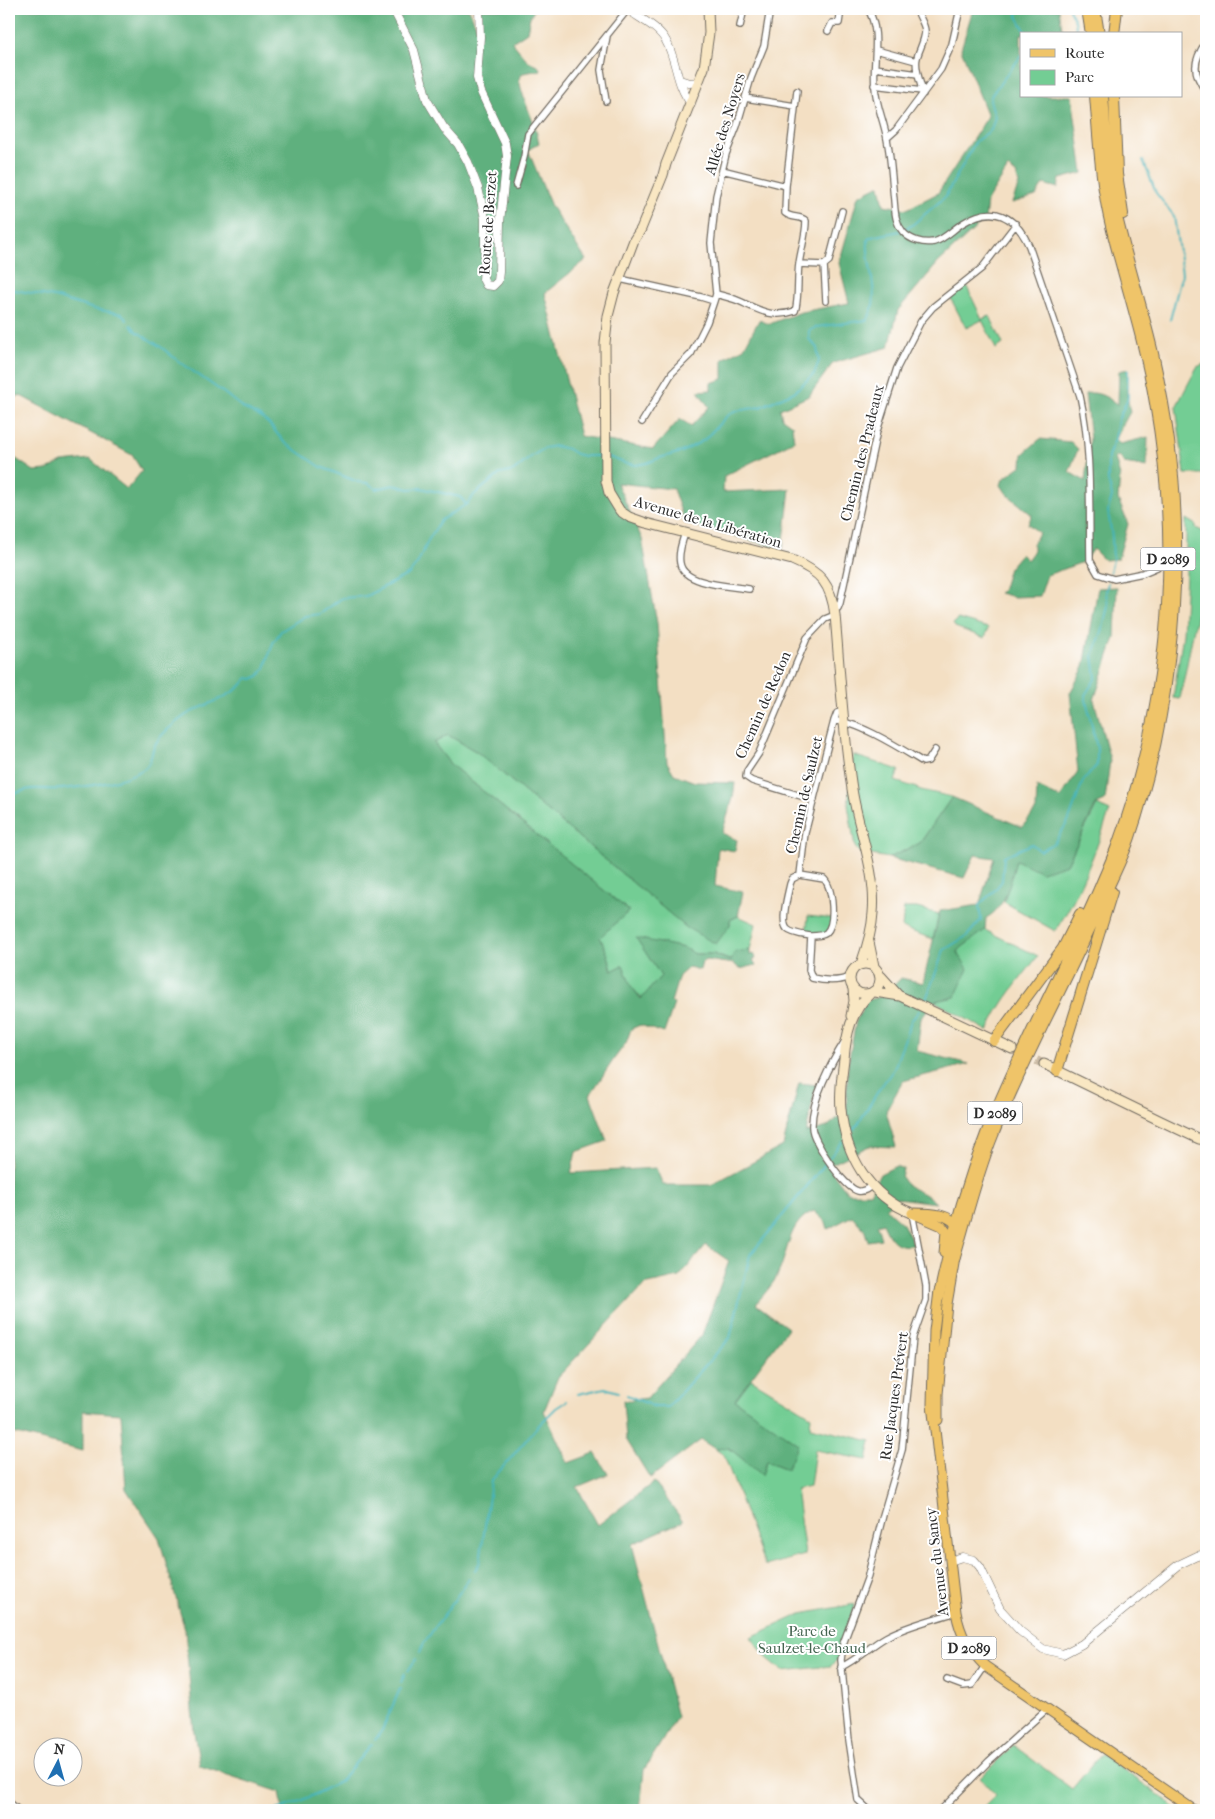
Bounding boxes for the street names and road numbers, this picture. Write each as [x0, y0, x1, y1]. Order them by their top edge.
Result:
street label: Allée des Noyers [701, 70, 749, 178]
street label: Route de Berzet [475, 170, 501, 276]
street label: Chemin des Pradeaux [836, 383, 888, 523]
street label: Avenue de la Libération [631, 492, 784, 552]
road number: D 2089 [1140, 548, 1196, 570]
street label: Chemin de Redon [731, 648, 795, 762]
street label: Chemin de Saulzet [782, 734, 826, 856]
road number: D 2089 [968, 1102, 1022, 1124]
street label: Rue Jacques Prévert [876, 1330, 912, 1462]
street label: Avenue du Sancy [921, 1506, 953, 1618]
road number: D 2089 [942, 1636, 996, 1660]

